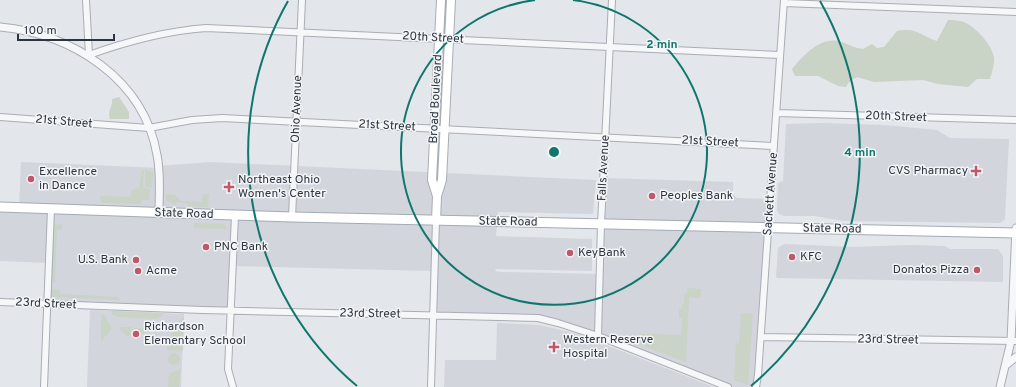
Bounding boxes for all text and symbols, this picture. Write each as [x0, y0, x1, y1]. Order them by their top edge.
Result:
scale bar [18, 16, 114, 42]
text: 100 m [24, 23, 57, 39]
street label: 20th Street [402, 28, 464, 48]
text: 2 min [646, 37, 678, 53]
street label: Broad Boulevard [426, 54, 446, 144]
street label: Ohio Avenue [288, 75, 306, 143]
street label: 20th Street [865, 108, 927, 126]
street label: 21st Street [35, 112, 93, 132]
street label: 21st Street [358, 117, 416, 135]
street label: 21st Street [681, 133, 739, 151]
street label: Falls Avenue [594, 134, 614, 202]
centre of rings [547, 145, 561, 159]
text: 4 min [844, 145, 876, 161]
street label: Sackett Avenue [760, 152, 782, 236]
place label: CVS Pharmacy [888, 163, 968, 179]
place label: Excellence in Dance [39, 164, 97, 194]
marker: CVS Pharmacy [971, 166, 981, 176]
place label: Northeast Ohio Women's Center [238, 172, 326, 202]
marker: Excellence in Dance [26, 174, 36, 184]
marker: Northeast Ohio Women's Center [223, 181, 235, 193]
place label: Peoples Bank [660, 188, 733, 204]
marker: Peoples Bank [647, 191, 657, 201]
street label: State Road [154, 205, 214, 223]
street label: State Road [478, 213, 538, 231]
street label: State Road [802, 220, 862, 238]
place label: PNC Bank [214, 239, 268, 255]
marker: PNC Bank [201, 242, 211, 252]
place label: KeyBank [578, 245, 626, 261]
marker: KeyBank [565, 248, 575, 258]
place label: KFC [800, 249, 822, 265]
place label: U.S. Bank [78, 252, 128, 268]
marker: KFC [787, 252, 797, 262]
marker: U.S. Bank [131, 255, 141, 265]
place label: Donatos Pizza [893, 262, 969, 278]
place label: Acme [146, 263, 177, 279]
marker: Donatos Pizza [972, 265, 982, 275]
marker: Acme [133, 266, 143, 276]
street label: 23rd Street [15, 294, 77, 314]
street label: 23rd Street [339, 305, 401, 323]
place label: Richardson Elementary School [144, 319, 246, 349]
marker: Richardson Elementary School [131, 329, 141, 339]
street label: 23rd Street [857, 331, 919, 349]
place label: Western Reserve Hospital [563, 332, 653, 362]
marker: Western Reserve Hospital [548, 341, 560, 353]

